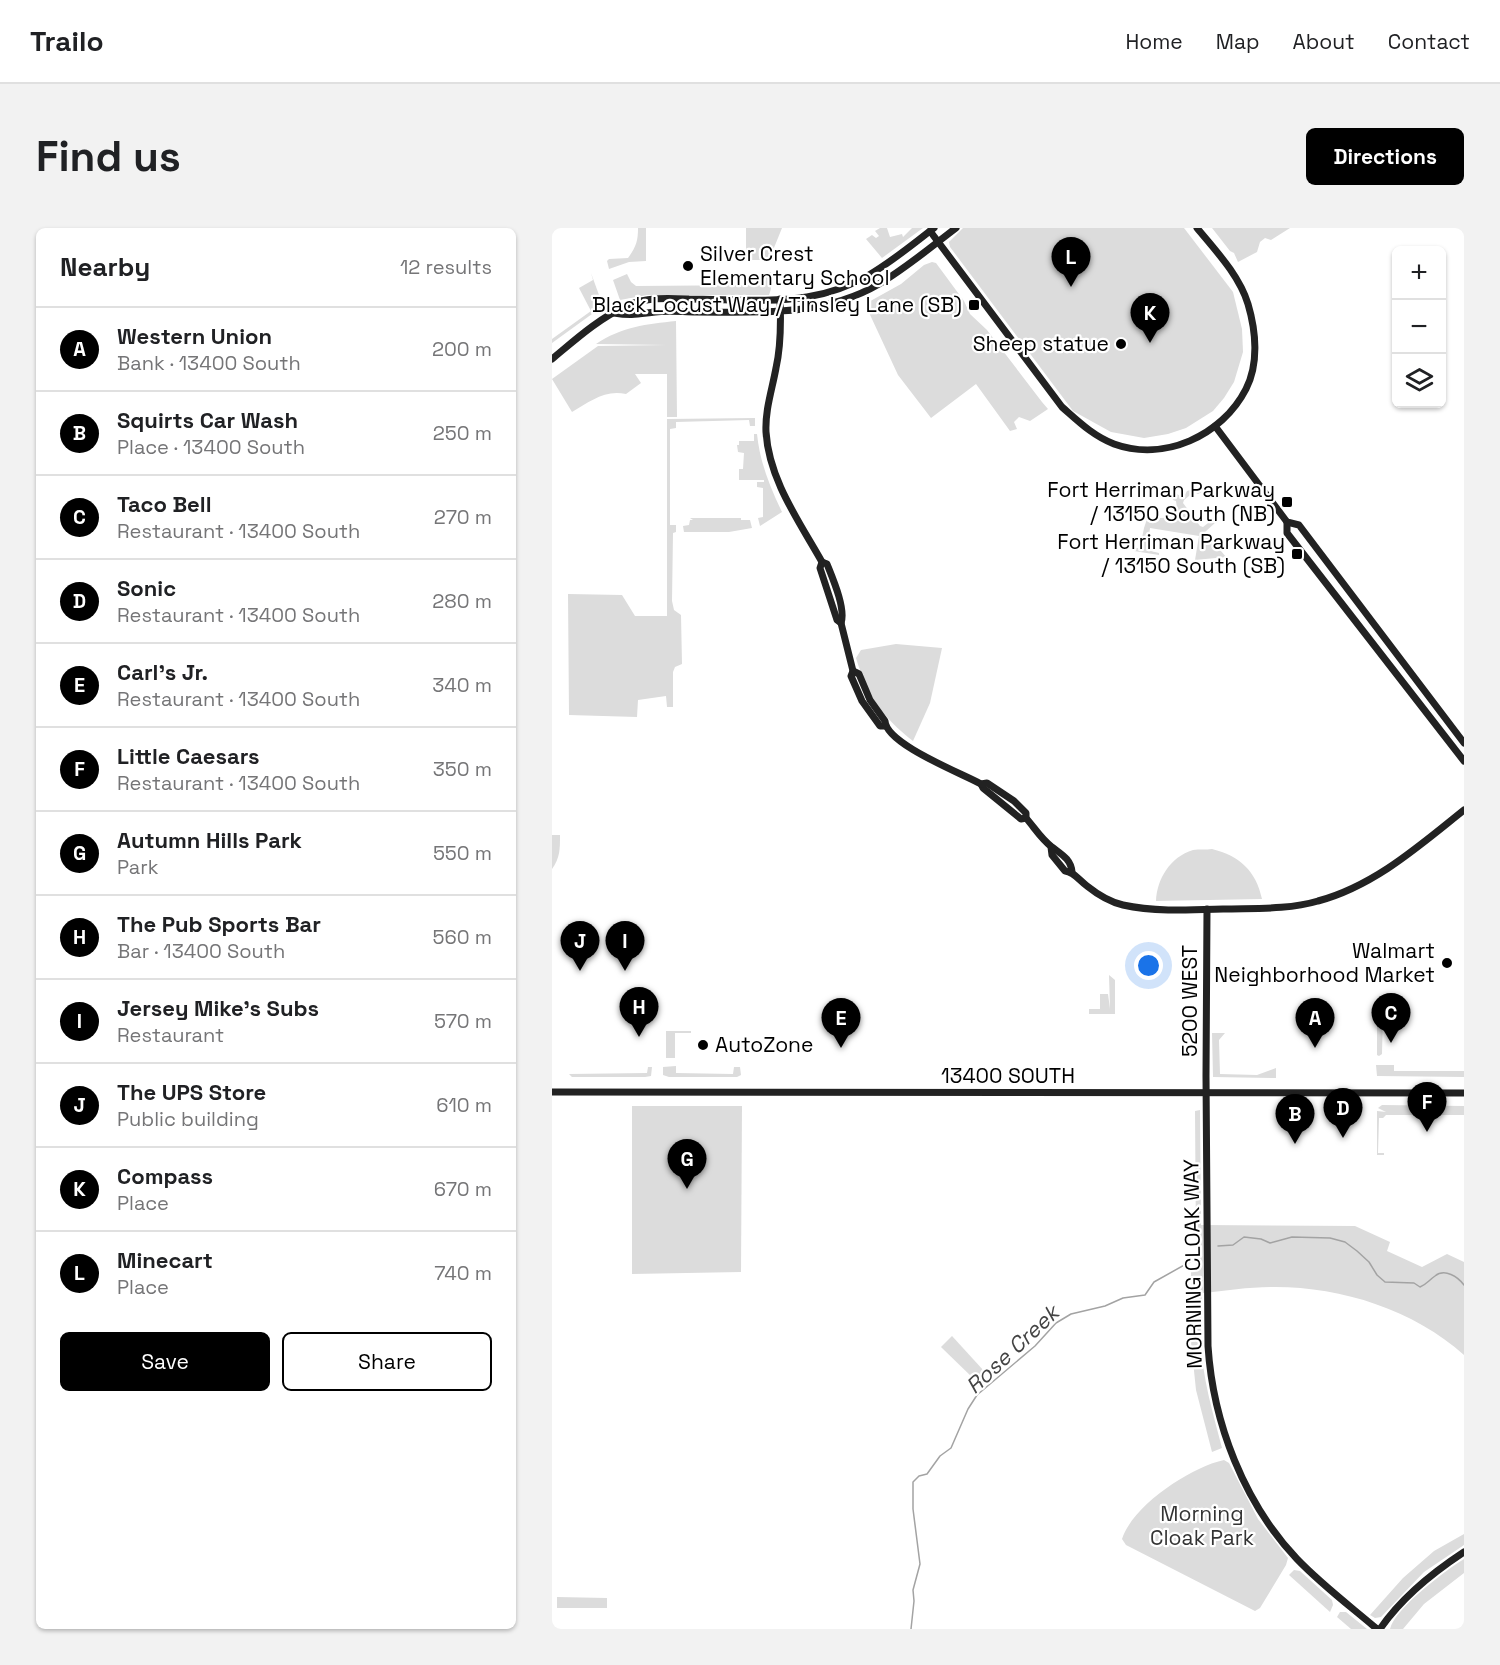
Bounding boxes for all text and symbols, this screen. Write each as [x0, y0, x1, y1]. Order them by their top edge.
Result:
text: Trailo [30, 23, 104, 59]
text: Home [1125, 28, 1183, 55]
text: Map [1216, 28, 1260, 55]
text: About [1293, 28, 1355, 55]
text: Contact [1388, 28, 1470, 55]
button: Directions [1306, 128, 1464, 185]
text: Find us [36, 130, 181, 183]
pin: L [1052, 238, 1090, 287]
place label: Silver Crest Elementary School [700, 240, 890, 291]
map controls [1392, 246, 1446, 408]
button: + [1392, 246, 1446, 300]
text: Nearby [60, 250, 150, 284]
text: 12 results [400, 254, 492, 280]
marker: Silver Crest Elementary School [681, 259, 695, 273]
place label: Black Locust Way / Tinsley Lane (SB) [592, 291, 962, 318]
pin: K [1130, 294, 1170, 343]
marker: Black Locust Way / Tinsley Lane (SB) [967, 298, 981, 312]
button: − [1392, 300, 1446, 354]
text: Western Union [117, 322, 272, 350]
place label: Sheep statue [973, 330, 1109, 357]
text: A [73, 336, 86, 362]
text: 200 m [432, 336, 492, 362]
marker: Sheep statue [1114, 337, 1128, 351]
text: Bank · 13400 South [117, 350, 301, 376]
button: layers [1392, 354, 1446, 408]
text: Squirts Car Wash [117, 406, 298, 434]
text: B [73, 420, 86, 446]
text: 250 m [433, 420, 492, 446]
text: Place · 13400 South [117, 434, 305, 460]
place label: Fort Herriman Parkway / 13150 South (NB) [1047, 476, 1275, 527]
text: Taco Bell [117, 490, 212, 518]
marker: Fort Herriman Parkway / 13150 South (NB) [1280, 495, 1294, 509]
text: C [73, 504, 86, 530]
text: 270 m [434, 504, 492, 530]
text: Restaurant · 13400 South [117, 518, 360, 544]
place label: Fort Herriman Parkway / 13150 South (SB) [1057, 528, 1285, 579]
marker: Fort Herriman Parkway / 13150 South (SB) [1290, 547, 1304, 561]
text: Sonic [117, 574, 176, 602]
text: D [73, 588, 86, 614]
text: 280 m [432, 588, 492, 614]
text: Restaurant · 13400 South [117, 602, 360, 628]
text: Carl's Jr. [117, 658, 208, 686]
text: E [74, 672, 85, 698]
text: 340 m [432, 672, 492, 698]
text: Restaurant · 13400 South [117, 686, 360, 712]
text: Little Caesars [117, 742, 260, 770]
text: F [74, 756, 85, 782]
text: 350 m [433, 756, 492, 782]
text: Restaurant · 13400 South [117, 770, 360, 796]
text: Autumn Hills Park [117, 826, 302, 854]
text: G [73, 840, 86, 866]
text: 550 m [433, 840, 492, 866]
text: Park [117, 854, 159, 880]
text: The Pub Sports Bar [117, 910, 321, 938]
pin: J [561, 922, 600, 971]
pin: I [606, 922, 644, 971]
text: H [73, 924, 86, 950]
text: 560 m [433, 924, 492, 950]
place label: Walmart Neighborhood Market [1214, 937, 1435, 988]
text: Bar · 13400 South [117, 938, 285, 964]
street label: 5200 WEST [1176, 945, 1203, 1057]
your location [1134, 951, 1163, 980]
marker: Walmart Neighborhood Market [1440, 956, 1454, 970]
pin: H [620, 988, 658, 1037]
text: Jersey Mike's Subs [117, 994, 319, 1022]
pin: C [1372, 994, 1410, 1043]
pin: E [822, 998, 860, 1048]
pin: A [1296, 998, 1335, 1048]
text: I [77, 1008, 82, 1034]
text: 570 m [434, 1008, 492, 1034]
text: Restaurant [117, 1022, 224, 1048]
place label: AutoZone [715, 1031, 813, 1058]
marker: AutoZone [696, 1038, 710, 1052]
street label: 13400 SOUTH [941, 1062, 1075, 1089]
text: The UPS Store [117, 1078, 266, 1106]
pin: F [1408, 1082, 1446, 1132]
pin: D [1324, 1088, 1362, 1138]
text: J [73, 1092, 86, 1118]
text: 610 m [436, 1092, 492, 1118]
pin: B [1276, 1094, 1314, 1144]
text: Public building [117, 1106, 259, 1132]
pin: G [668, 1140, 706, 1189]
street label: MORNING CLOAK WAY [1177, 1159, 1208, 1369]
text: Compass [117, 1162, 213, 1190]
text: K [73, 1176, 86, 1202]
text: 670 m [434, 1176, 492, 1202]
text: Place [117, 1190, 169, 1216]
text: Minecart [117, 1246, 213, 1274]
text: L [74, 1260, 85, 1286]
text: 740 m [434, 1260, 492, 1286]
text: Place [117, 1274, 169, 1300]
water label: Rose Creek [959, 1297, 1066, 1399]
button: Save [60, 1332, 270, 1391]
button: Share [282, 1332, 492, 1391]
park label: Morning Cloak Park [1150, 1500, 1254, 1551]

